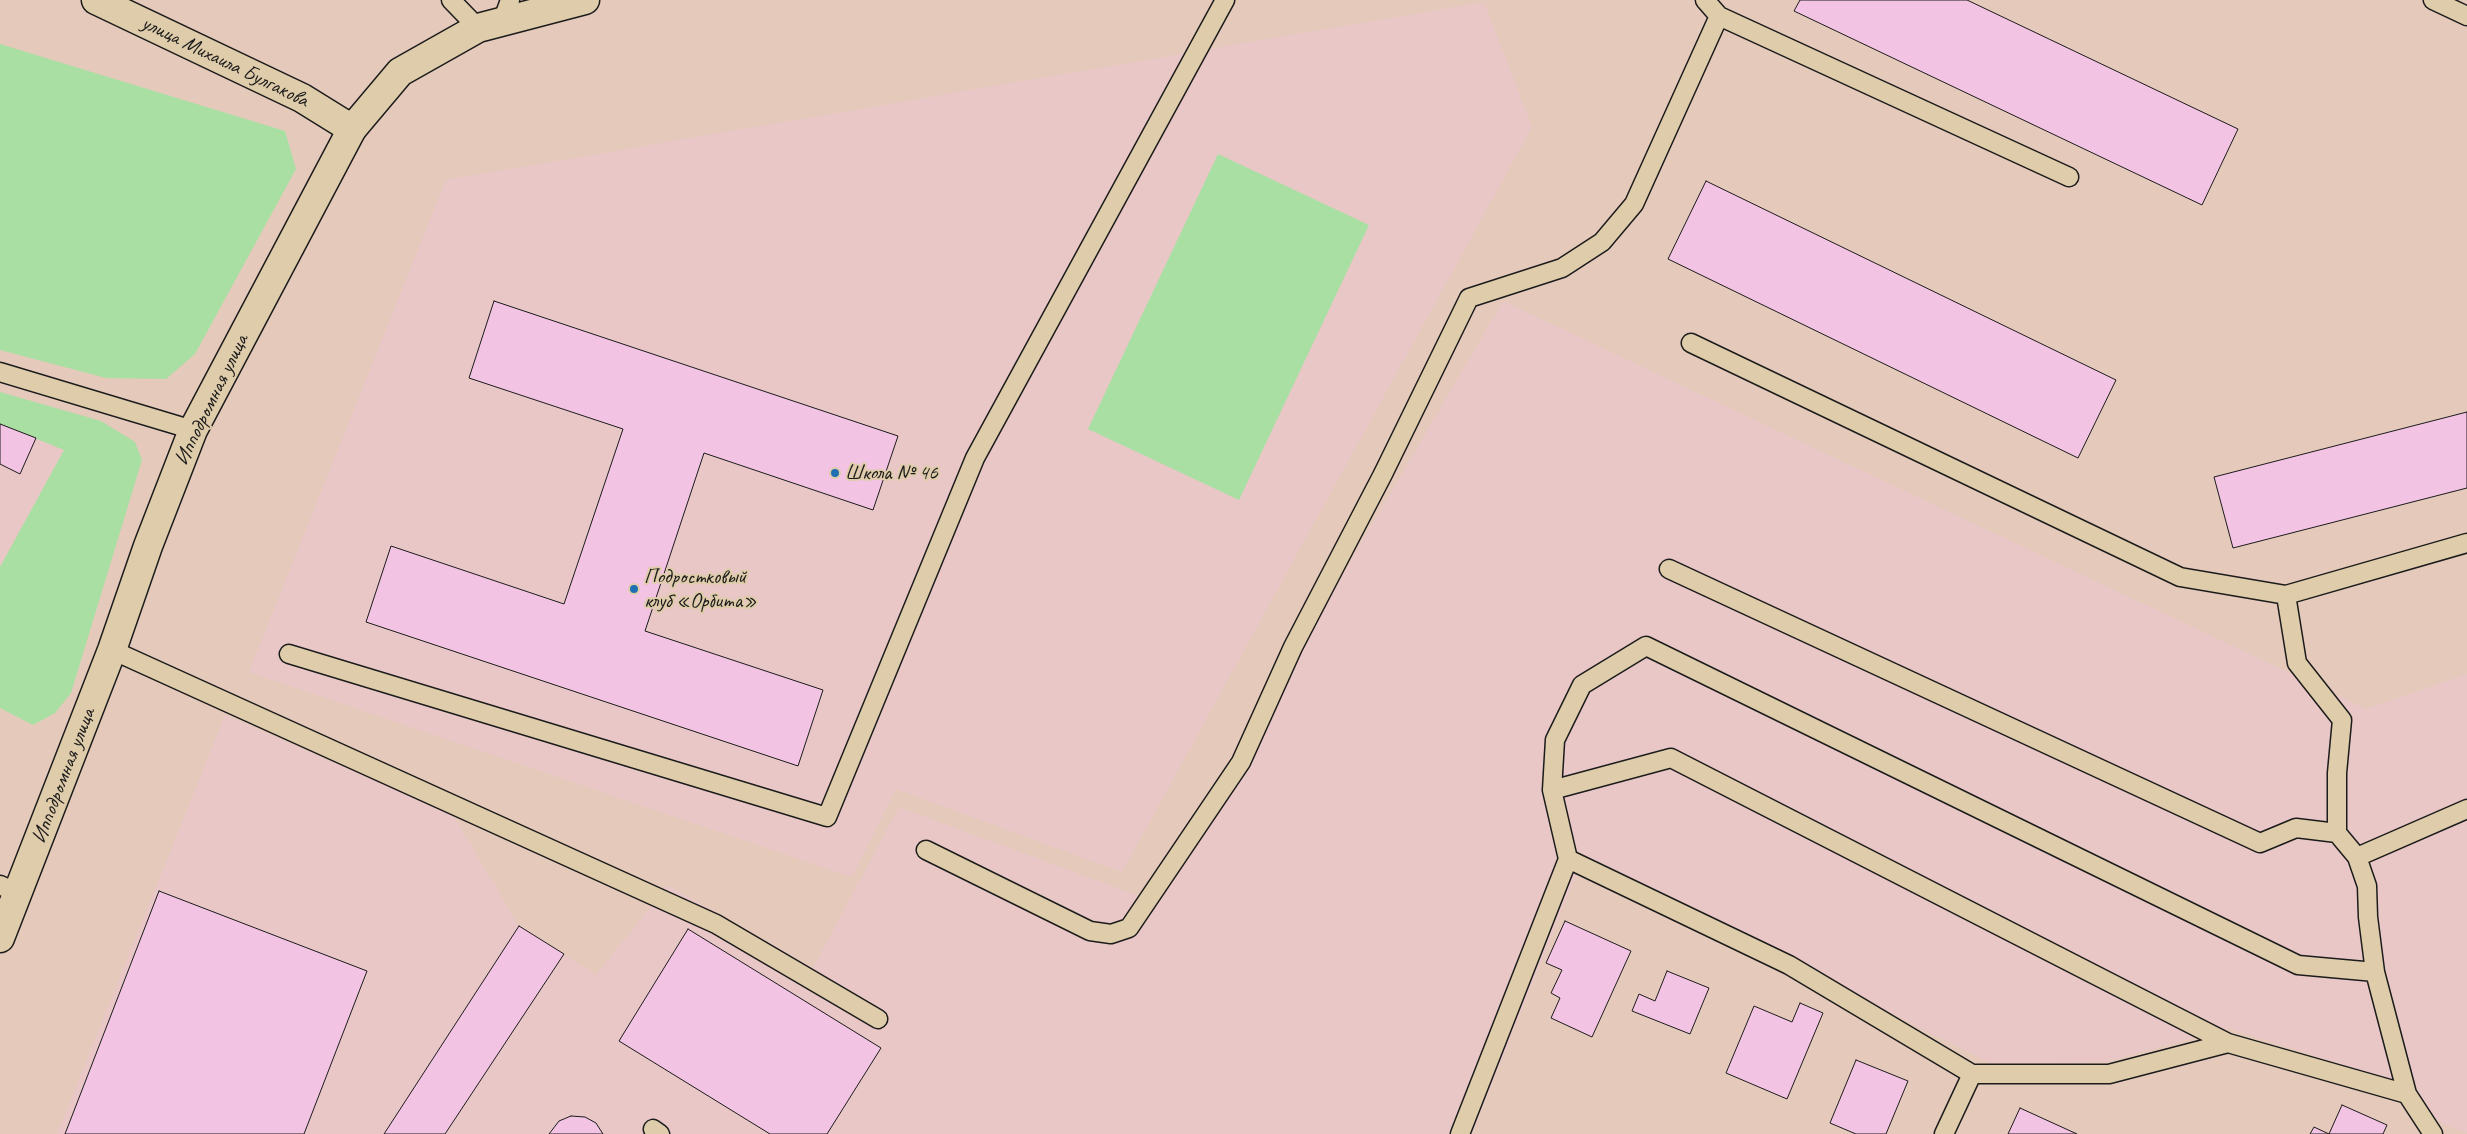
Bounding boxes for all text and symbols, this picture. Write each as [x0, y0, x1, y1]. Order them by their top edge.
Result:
street label: улица Михаила Булгакова [137, 11, 313, 113]
street label: Ипподромная улица [169, 331, 255, 469]
place label: Школа № 46 [845, 460, 938, 486]
marker: Школа № 46 [829, 467, 841, 479]
place label: Подростковый клуб «Орбита» [644, 564, 757, 614]
marker: Подростковый клуб «Орбита» [628, 583, 640, 595]
street label: Ипподромная улица [27, 705, 101, 847]

